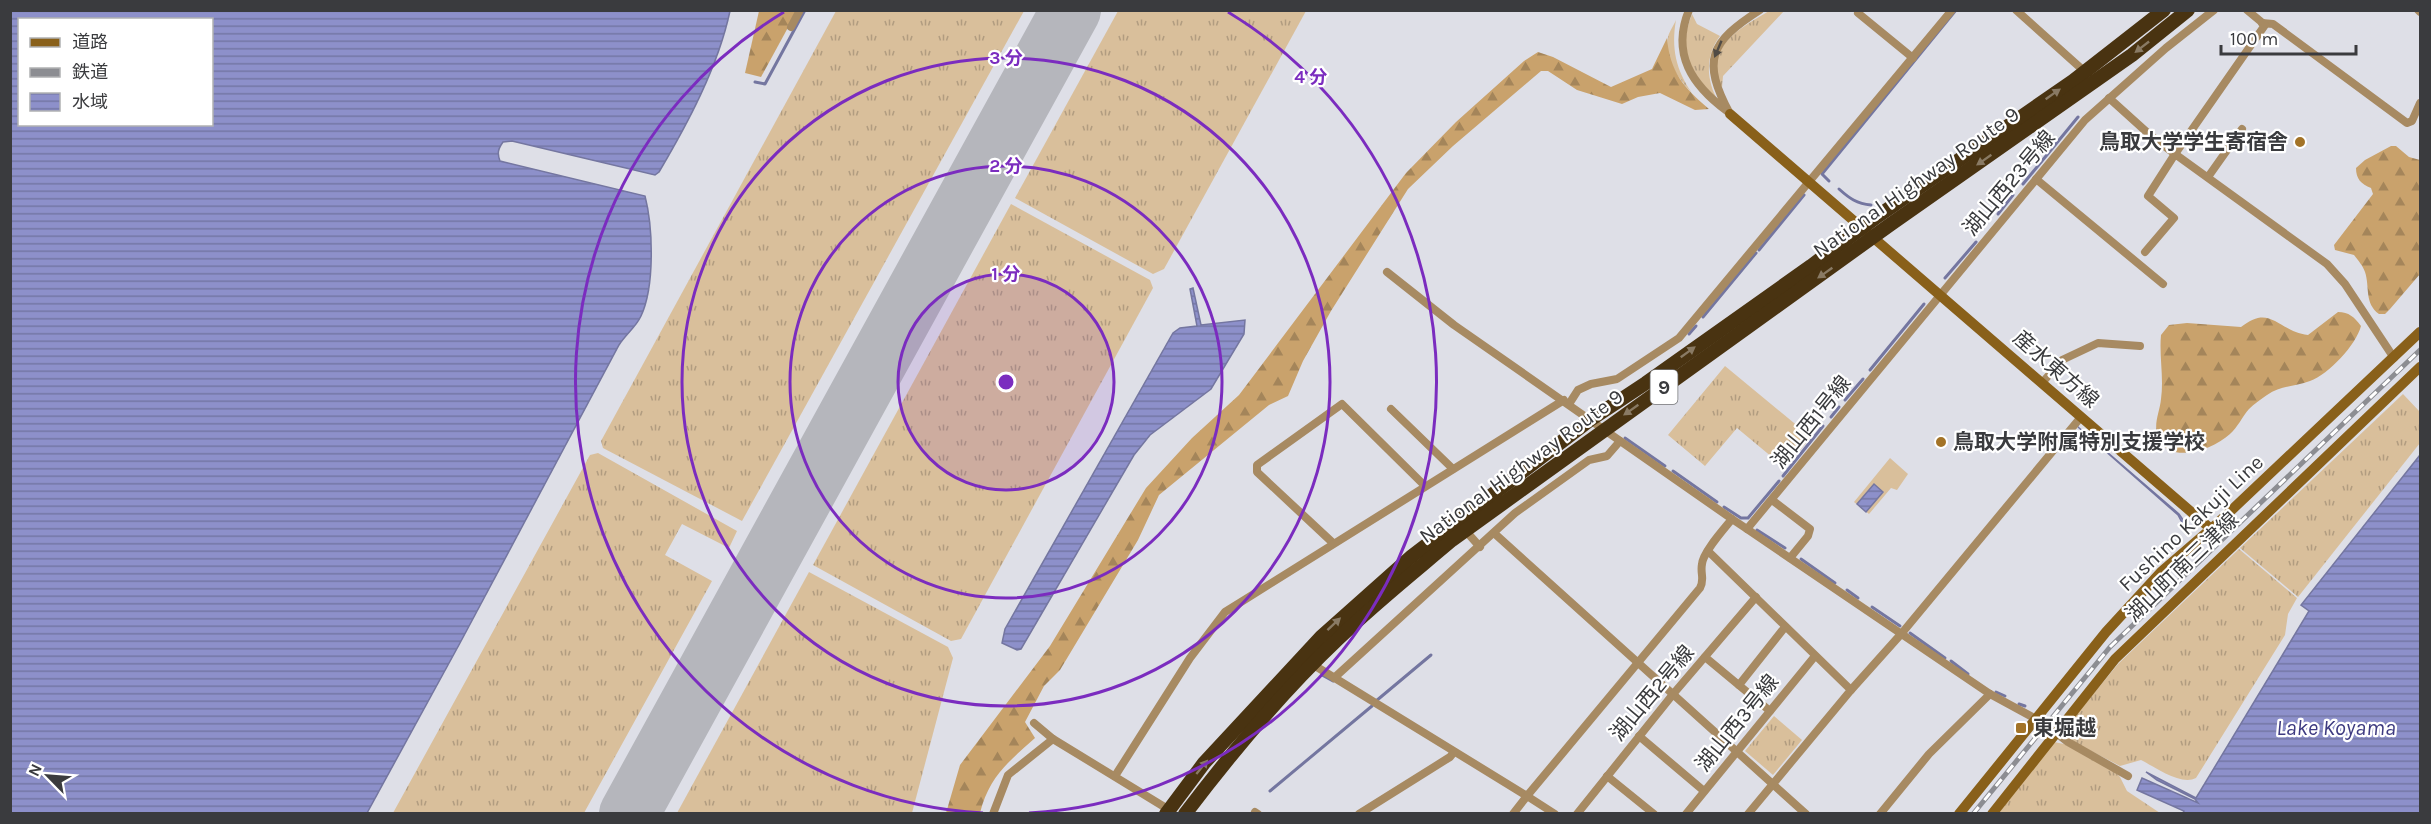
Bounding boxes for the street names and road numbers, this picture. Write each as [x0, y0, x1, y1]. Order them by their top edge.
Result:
street label: National Highway Route 9 [1808, 102, 2024, 262]
street label: 湖山西23号線 [1958, 126, 2060, 240]
street label: 産水東方線 [2009, 326, 2103, 412]
road number: 9 [1650, 370, 1678, 404]
street label: 湖山西1号線 [1766, 371, 1856, 473]
street label: National Highway Route 9 [1414, 384, 1628, 548]
street label: Fushino Kakuji Line [2114, 450, 2268, 596]
street label: 湖山町南三津線 [2121, 507, 2243, 627]
street label: 湖山西2号線 [1605, 640, 1699, 746]
street label: 湖山西3号線 [1691, 670, 1783, 776]

